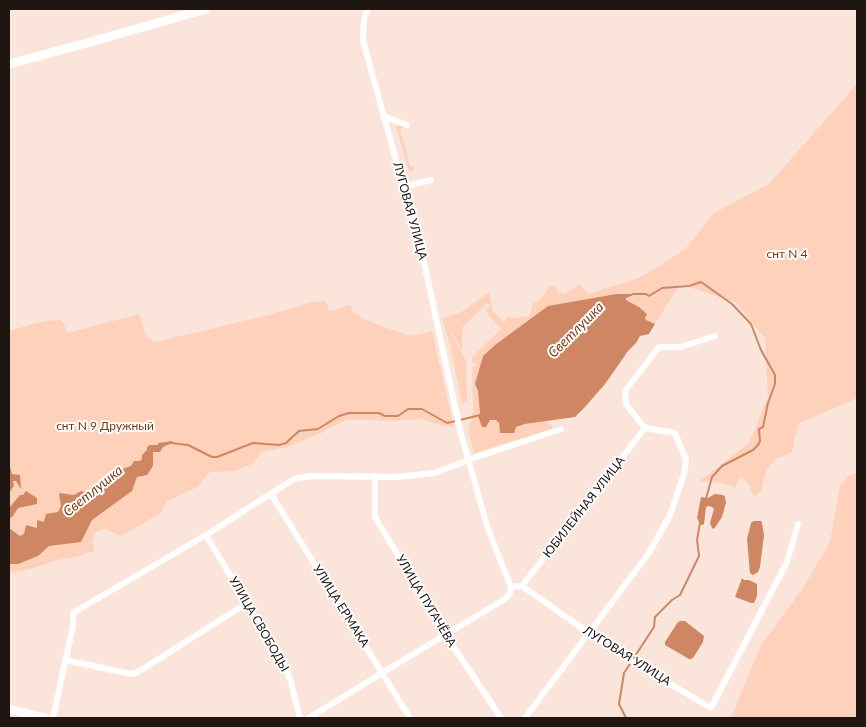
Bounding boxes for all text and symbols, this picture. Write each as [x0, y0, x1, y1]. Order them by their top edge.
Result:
street label: ЛУГОВАЯ УЛИЦА [390, 160, 430, 262]
park label: снт N 4 [767, 247, 807, 261]
water label: Светлушка [545, 299, 607, 361]
park label: снт N 9 Дружный [56, 419, 154, 433]
street label: ЮБИЛЕЙНАЯ УЛИЦА [540, 454, 628, 560]
water label: Светлушка [60, 462, 126, 520]
street label: УЛИЦА ПУГАЧЁВА [393, 552, 459, 650]
street label: УЛИЦА ЕРМАКА [310, 562, 372, 650]
street label: УЛИЦА СВОБОДЫ [226, 574, 292, 674]
street label: ЛУГОВАЯ УЛИЦА [580, 623, 674, 689]

